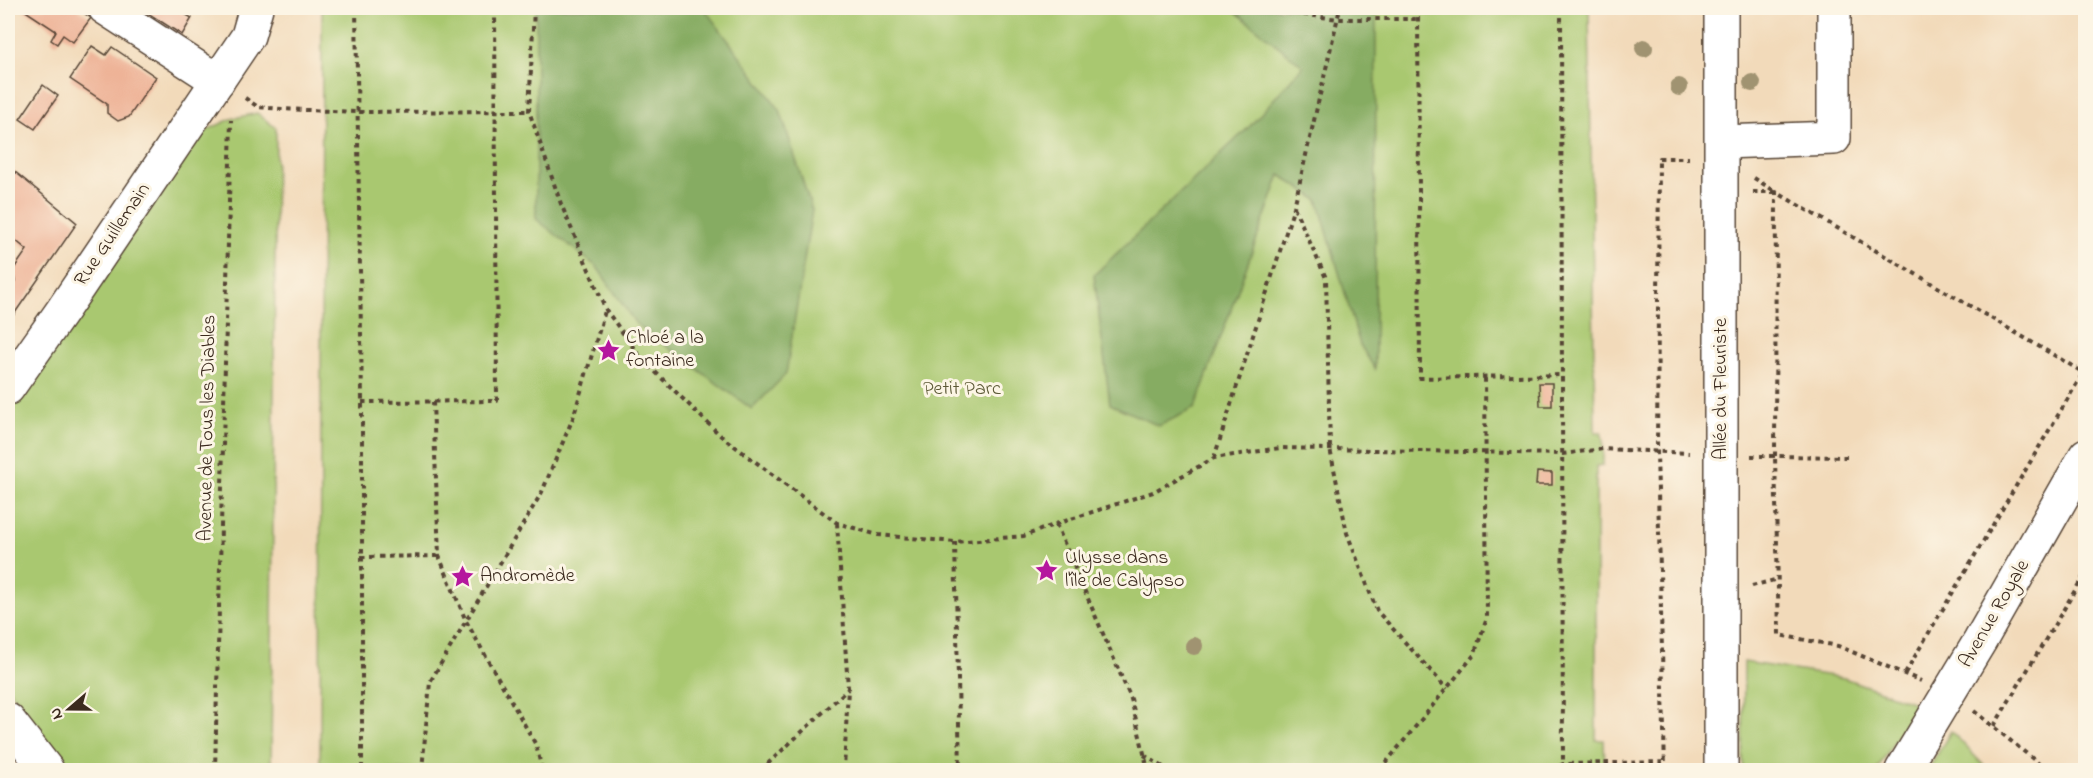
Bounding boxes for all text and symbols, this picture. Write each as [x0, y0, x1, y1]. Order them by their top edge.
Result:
street label: Rue Guillemain [68, 177, 158, 293]
street label: Avenue de Tous les Diables [192, 314, 224, 542]
street label: Allée du Fleuriste [1707, 318, 1736, 460]
place label: Chloé a la fontaine [626, 324, 704, 376]
place icon: Chloé a la fontaine [595, 337, 621, 363]
park label: Petit Parc [923, 375, 1001, 404]
place label: Ulysse dans l'île de Calypso [1065, 544, 1184, 596]
street label: Avenue Royale [1952, 555, 2038, 673]
place icon: Ulysse dans l'île de Calypso [1034, 557, 1060, 583]
place label: Andromède [480, 562, 575, 591]
place icon: Andromède [449, 563, 475, 589]
north arrow [39, 679, 99, 739]
text: N [44, 704, 70, 723]

